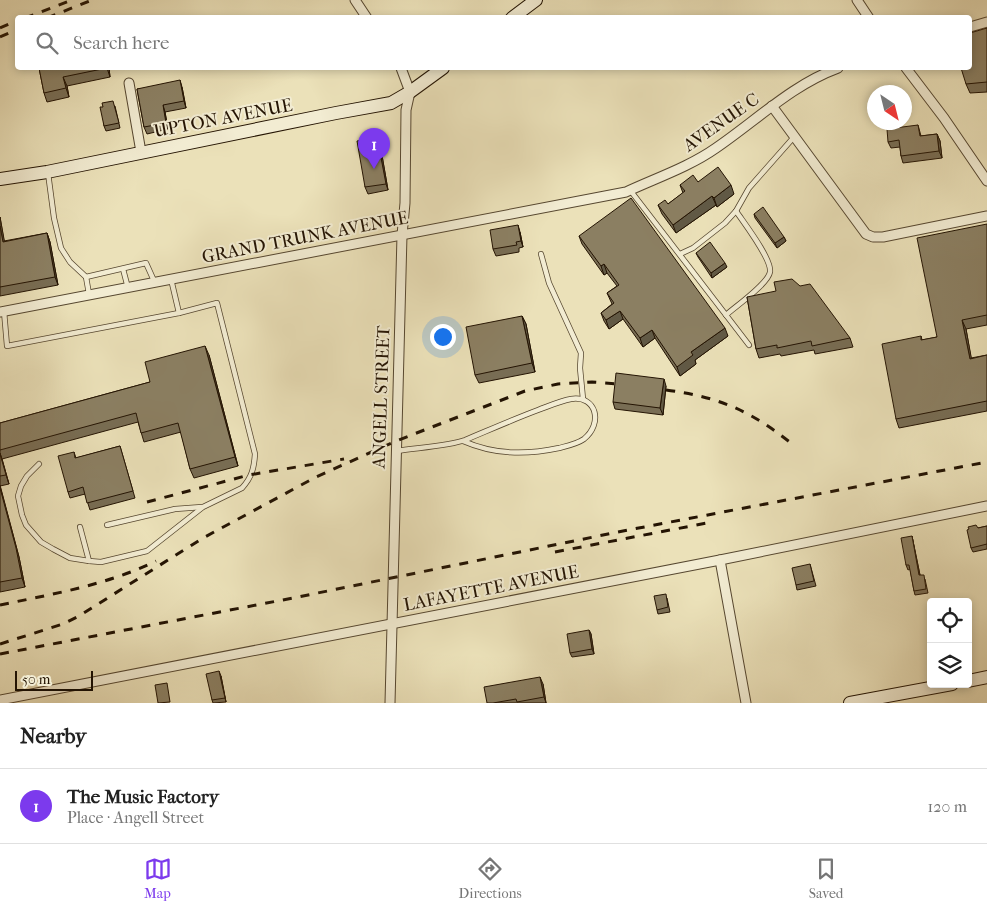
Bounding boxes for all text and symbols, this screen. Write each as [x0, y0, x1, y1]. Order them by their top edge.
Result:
search box [15, 15, 972, 70]
icon: search [33, 29, 61, 57]
text: Search here [73, 32, 169, 54]
north arrow [867, 85, 912, 130]
street label: AVENUE C [678, 89, 763, 157]
street label: UPTON AVENUE [152, 95, 294, 142]
pin: 1 [358, 128, 390, 169]
street label: GRAND TRUNK AVENUE [200, 207, 410, 268]
street label: ANGELL STREET [368, 324, 395, 470]
your location [430, 324, 456, 350]
street label: LAFAYETTE AVENUE [402, 561, 581, 616]
map controls [927, 598, 972, 688]
button: locate [927, 598, 972, 643]
button: layers [927, 643, 972, 688]
scale bar [15, 668, 92, 691]
text: 50 m [22, 671, 50, 688]
text: Nearby [20, 724, 86, 748]
text: The Music Factory [67, 786, 219, 808]
text: 1 [33, 797, 39, 816]
text: 120 m [928, 797, 967, 816]
text: Place · Angell Street [67, 808, 204, 827]
tab: Map [144, 855, 172, 902]
tab: Directions [459, 855, 522, 902]
tab: Saved [809, 855, 843, 902]

